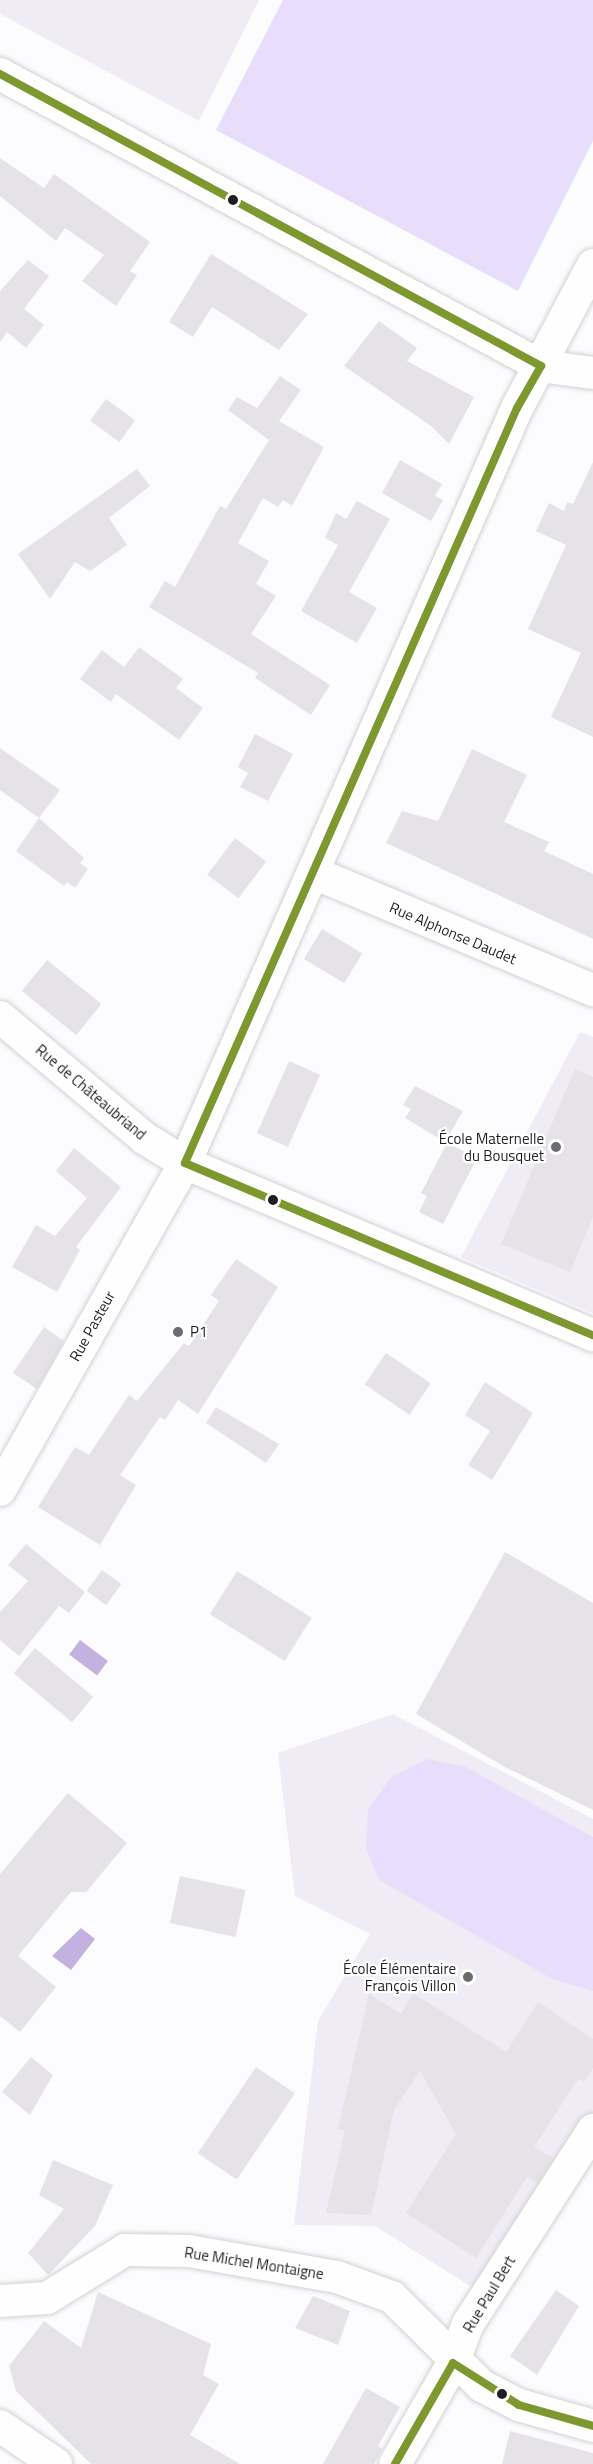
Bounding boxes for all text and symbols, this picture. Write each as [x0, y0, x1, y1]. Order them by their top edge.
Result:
unlabelled marker [227, 194, 239, 206]
street label: Rue Alphonse Daudet [387, 898, 519, 968]
street label: Rue de Châteaubriand [32, 1041, 150, 1143]
place label: École Maternelle du Bousquet [439, 1129, 544, 1164]
marker: École Maternelle du Bousquet [549, 1140, 563, 1154]
unlabelled marker [267, 1194, 279, 1206]
street label: Rue Pasteur [65, 1288, 119, 1364]
place label: P1 [190, 1323, 207, 1341]
marker: P1 [171, 1325, 185, 1339]
place label: École Élémentaire François Villon [343, 1959, 456, 1994]
marker: École Élémentaire François Villon [461, 1970, 475, 1984]
street label: Rue Michel Montaigne [183, 2243, 325, 2283]
street label: Rue Paul Bert [459, 2252, 519, 2336]
unlabelled marker [496, 2388, 508, 2400]

